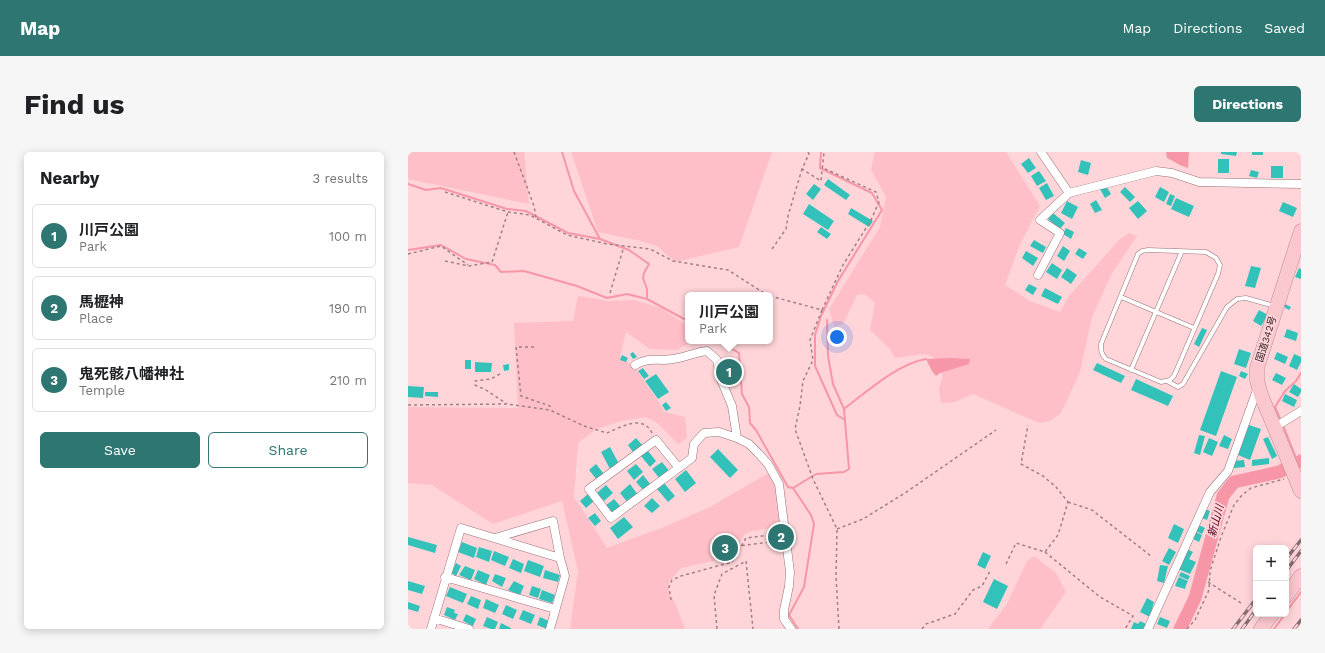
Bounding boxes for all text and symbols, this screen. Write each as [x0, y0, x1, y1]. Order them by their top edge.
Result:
text: Map [20, 17, 60, 40]
text: Map [1123, 20, 1151, 36]
text: Directions [1173, 20, 1242, 36]
text: Saved [1264, 20, 1305, 36]
button: Directions [1194, 86, 1301, 122]
text: Find us [24, 88, 124, 121]
text: Nearby [40, 168, 99, 188]
text: 3 results [313, 171, 368, 186]
text: 川戸公園 [79, 221, 139, 239]
text: 1 [51, 229, 57, 244]
text: 100 m [329, 229, 367, 244]
text: Park [79, 239, 107, 254]
popup [685, 292, 773, 344]
text: 馬櫪神 [79, 293, 124, 311]
text: 2 [50, 301, 58, 316]
text: 190 m [329, 301, 367, 316]
text: 川戸公園 [699, 303, 759, 321]
text: Place [79, 311, 113, 326]
street label: 国道342号 [1254, 315, 1278, 363]
text: Park [699, 321, 727, 336]
your location [827, 327, 847, 347]
pin: 1 [716, 357, 742, 387]
text: 鬼死骸八幡神社 [79, 365, 184, 383]
text: 3 [50, 373, 58, 388]
text: 210 m [329, 373, 367, 388]
text: Temple [79, 383, 125, 398]
button: Save [40, 432, 200, 468]
button: Share [208, 432, 368, 468]
water label: 新山川 [1205, 502, 1227, 539]
pin: 2 [768, 522, 794, 552]
pin: 3 [712, 533, 738, 563]
map controls [1253, 545, 1289, 617]
button: + [1253, 545, 1289, 581]
button: − [1253, 581, 1289, 617]

